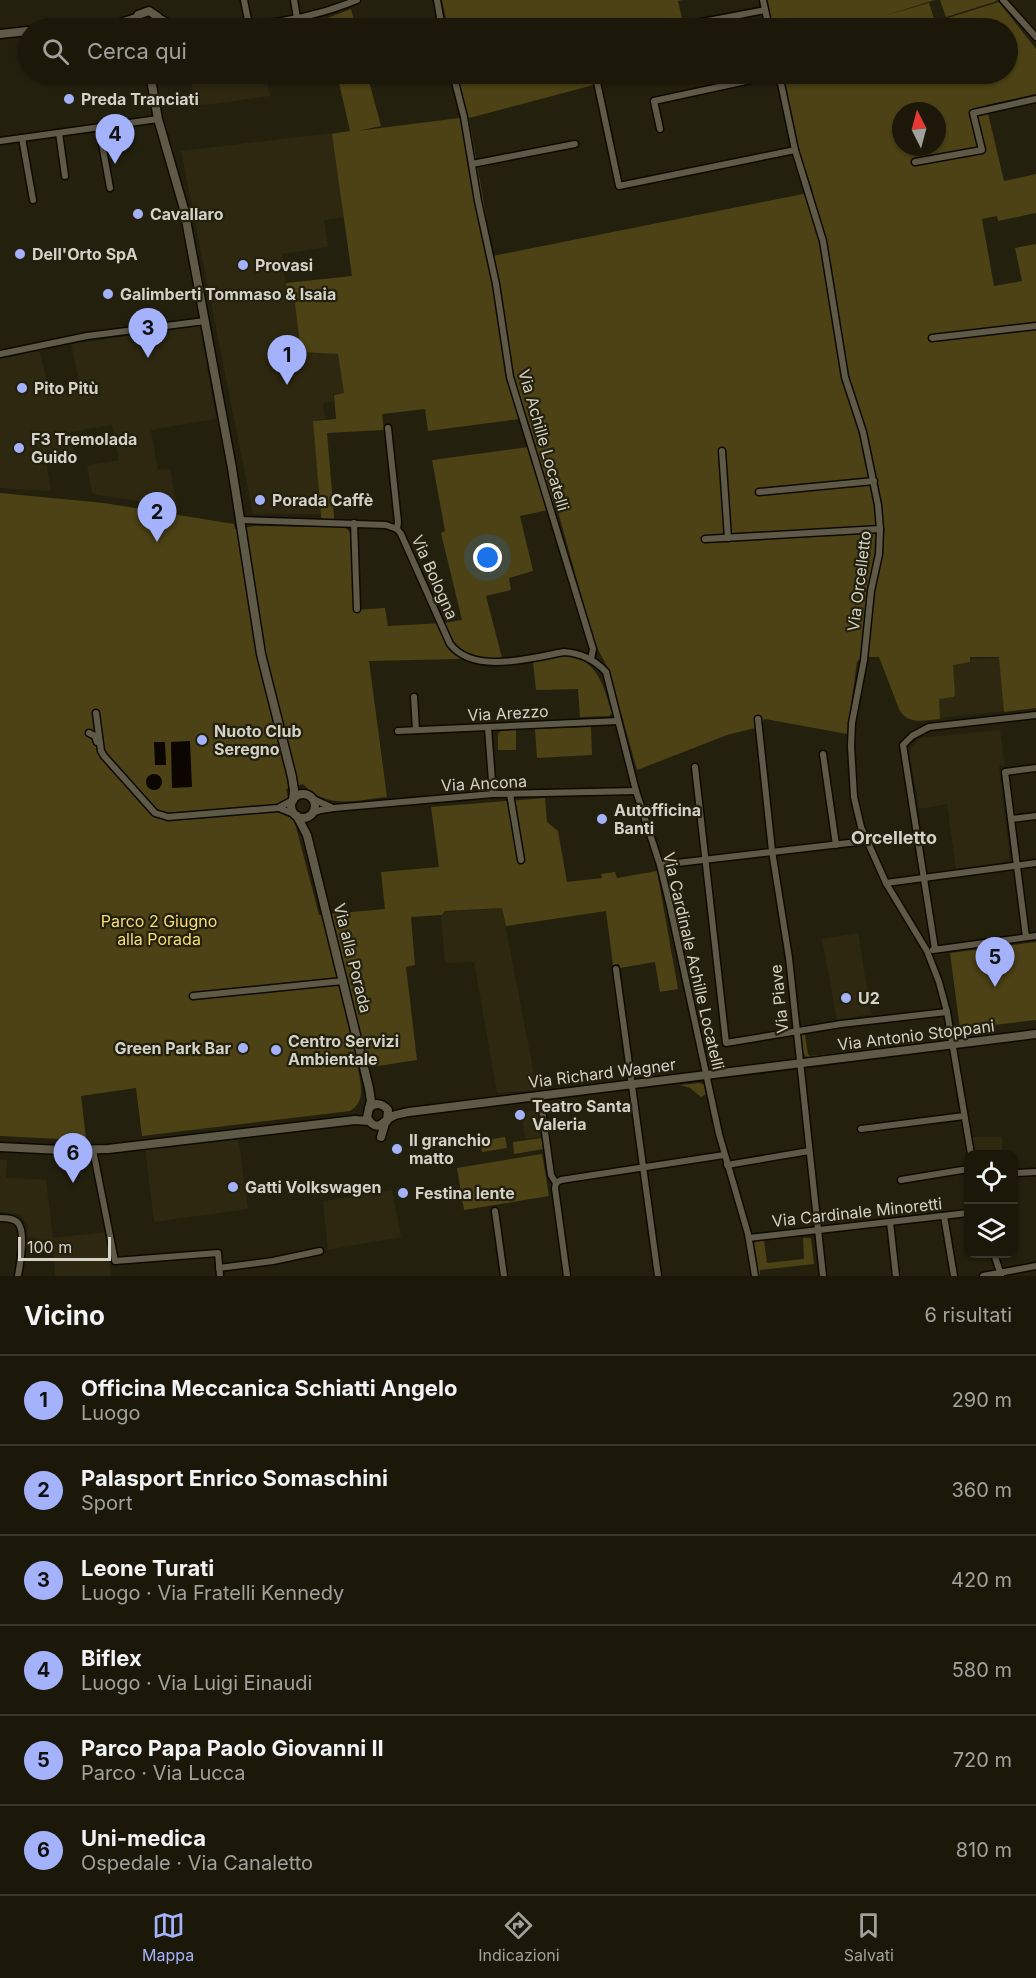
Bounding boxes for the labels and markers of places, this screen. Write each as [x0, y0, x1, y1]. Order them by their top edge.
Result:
place label: Preda Tranciati [81, 89, 199, 109]
marker: Preda Tranciati [62, 92, 76, 106]
pin: 4 [96, 114, 134, 164]
place label: Cavallaro [150, 204, 224, 224]
marker: Cavallaro [131, 207, 145, 221]
place label: Dell'Orto SpA [32, 244, 138, 264]
marker: Dell'Orto SpA [13, 247, 27, 261]
place label: Provasi [255, 255, 313, 275]
marker: Provasi [236, 258, 250, 272]
place label: Galimberti Tommaso & Isaia [120, 284, 336, 304]
marker: Galimberti Tommaso & Isaia [101, 287, 115, 301]
pin: 3 [128, 308, 168, 358]
pin: 1 [268, 336, 306, 385]
place label: Pito Pitù [34, 378, 99, 398]
marker: Pito Pitù [15, 381, 29, 395]
place label: F3 Tremolada Guido [31, 429, 137, 467]
marker: F3 Tremolada Guido [12, 441, 26, 455]
place label: Porada Caffè [272, 490, 373, 510]
pin: 2 [138, 492, 176, 542]
marker: Porada Caffè [253, 493, 267, 507]
place label: Nuoto Club Seregno [214, 721, 302, 759]
marker: Nuoto Club Seregno [195, 733, 209, 747]
place label: Autofficina Banti [614, 800, 701, 838]
marker: Autofficina Banti [595, 812, 609, 826]
pin: 5 [976, 938, 1014, 987]
place label: U2 [858, 988, 880, 1008]
marker: U2 [839, 991, 853, 1005]
place label: Centro Servizi Ambientale [288, 1031, 399, 1069]
place label: Green Park Bar [114, 1038, 231, 1058]
marker: Green Park Bar [236, 1041, 250, 1055]
marker: Centro Servizi Ambientale [269, 1043, 283, 1057]
place label: Teatro Santa Valeria [532, 1096, 631, 1134]
marker: Teatro Santa Valeria [513, 1108, 527, 1122]
place label: Il granchio matto [409, 1130, 491, 1168]
pin: 6 [54, 1134, 92, 1183]
marker: Il granchio matto [390, 1142, 404, 1156]
place label: Gatti Volkswagen [245, 1177, 381, 1197]
marker: Gatti Volkswagen [226, 1180, 240, 1194]
place label: Festina lente [415, 1183, 515, 1203]
marker: Festina lente [396, 1186, 410, 1200]

